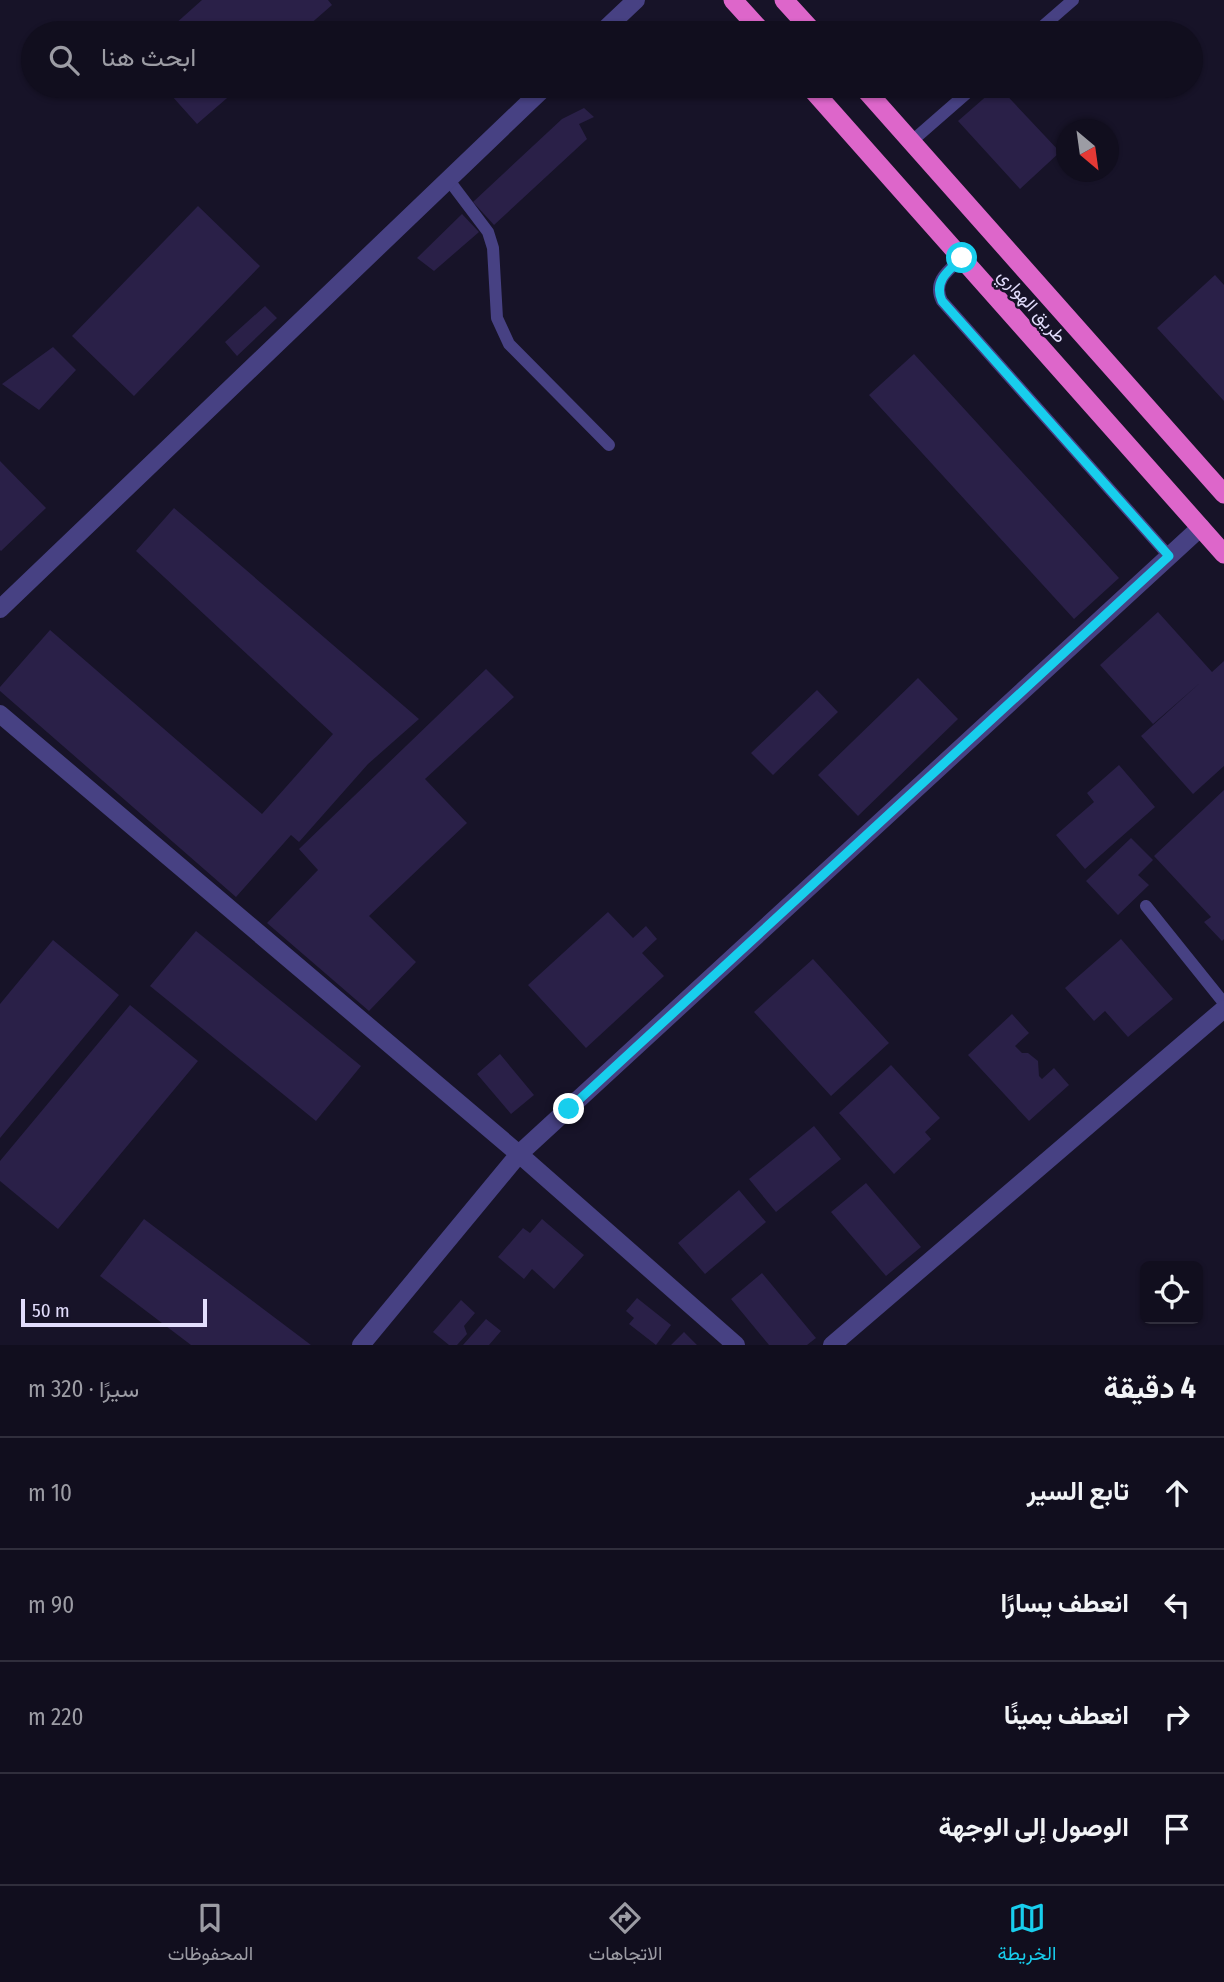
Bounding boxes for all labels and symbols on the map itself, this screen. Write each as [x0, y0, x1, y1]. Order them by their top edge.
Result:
north arrow [1056, 119, 1119, 182]
route start [946, 242, 977, 273]
street label: طريق الهواري [990, 265, 1071, 350]
route end [553, 1093, 584, 1124]
scale bar [21, 1296, 206, 1328]

